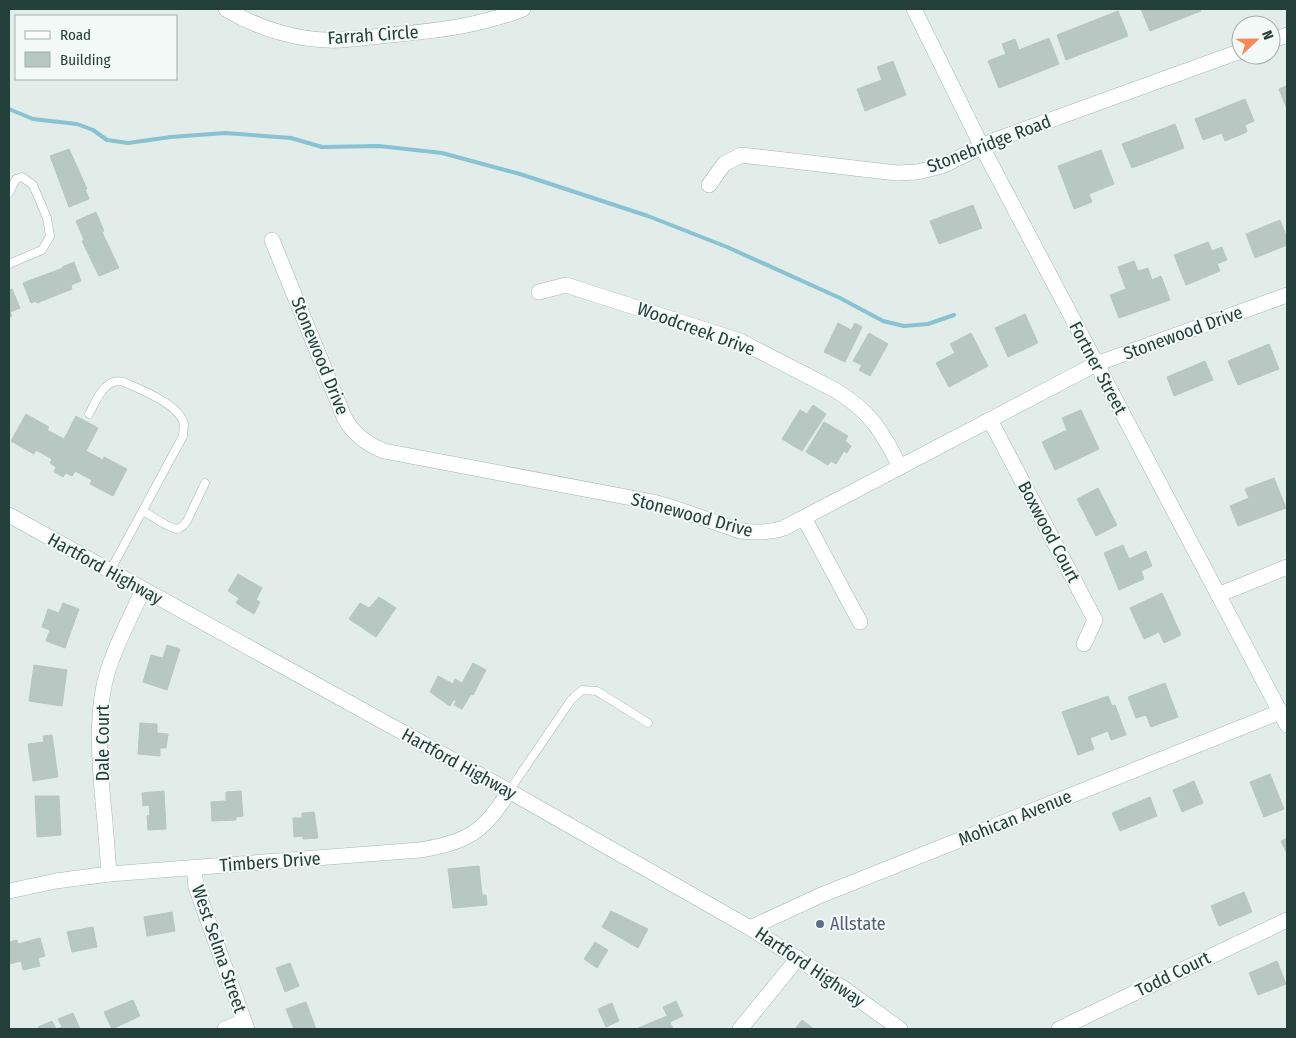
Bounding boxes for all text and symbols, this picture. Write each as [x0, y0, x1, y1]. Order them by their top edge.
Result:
legend [15, 15, 178, 80]
north arrow [1231, 15, 1281, 65]
street label: Farrah Circle [327, 21, 419, 49]
text: Road [60, 26, 91, 44]
text: N [1258, 28, 1277, 42]
text: Building [60, 51, 111, 69]
street label: Stonebridge Road [924, 110, 1054, 178]
street label: Stonewood Drive [286, 294, 354, 418]
street label: Woodcreek Drive [634, 297, 758, 361]
street label: Stonewood Drive [1120, 301, 1246, 365]
street label: Fortner Street [1064, 318, 1132, 418]
street label: Boxwood Court [1013, 478, 1085, 586]
street label: Stonewood Drive [629, 488, 755, 542]
street label: Hartford Highway [44, 528, 166, 610]
street label: Dale Court [92, 705, 114, 781]
street label: Hartford Highway [398, 723, 520, 805]
street label: Mohican Avenue [955, 785, 1075, 851]
street label: Timbers Drive [219, 847, 321, 877]
street label: West Selma Street [187, 882, 251, 1016]
place label: Allstate [830, 913, 886, 935]
marker: Allstate [814, 918, 826, 930]
street label: Hartford Highway [751, 922, 869, 1012]
street label: Todd Court [1132, 946, 1214, 1001]

